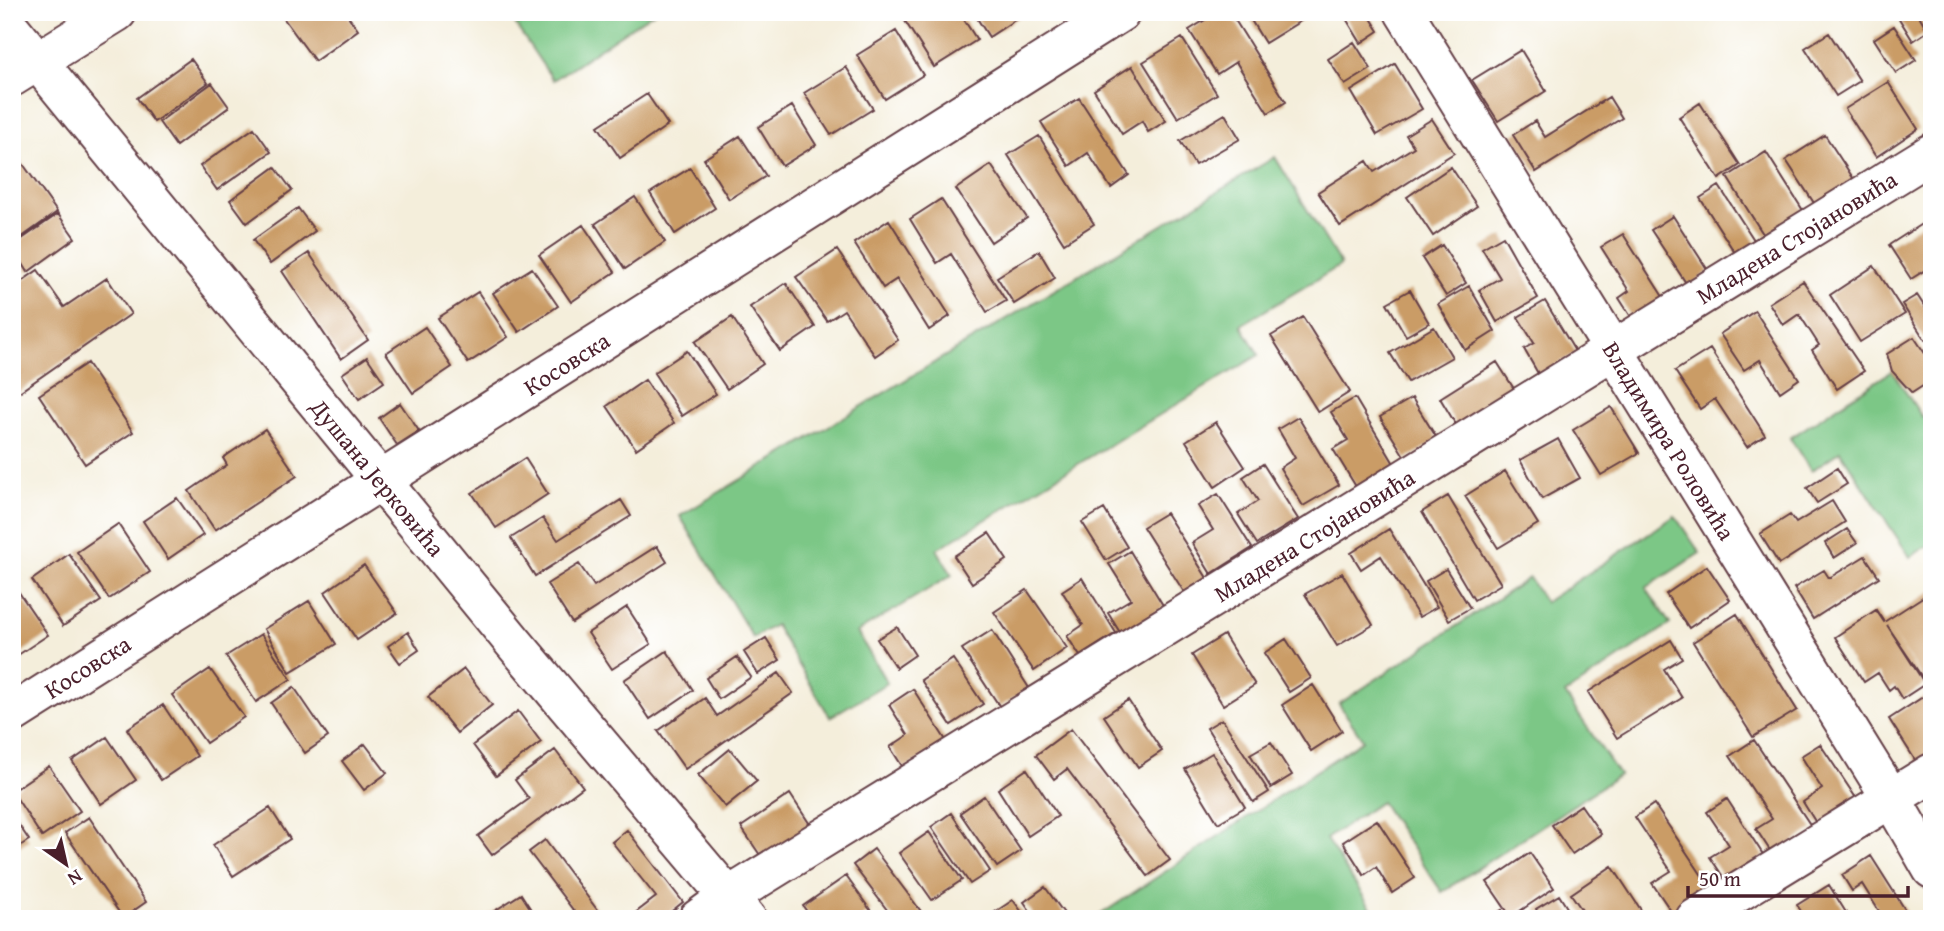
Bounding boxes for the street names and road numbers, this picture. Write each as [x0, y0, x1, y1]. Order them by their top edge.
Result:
street label: Младена Стојановића [1689, 161, 1904, 312]
street label: Косовска [516, 322, 617, 404]
street label: Владимира Роловића [1594, 334, 1745, 547]
street label: Душана Јерковића [302, 390, 454, 564]
street label: Младена Стојановића [1207, 459, 1422, 610]
street label: Косовска [37, 626, 138, 707]

